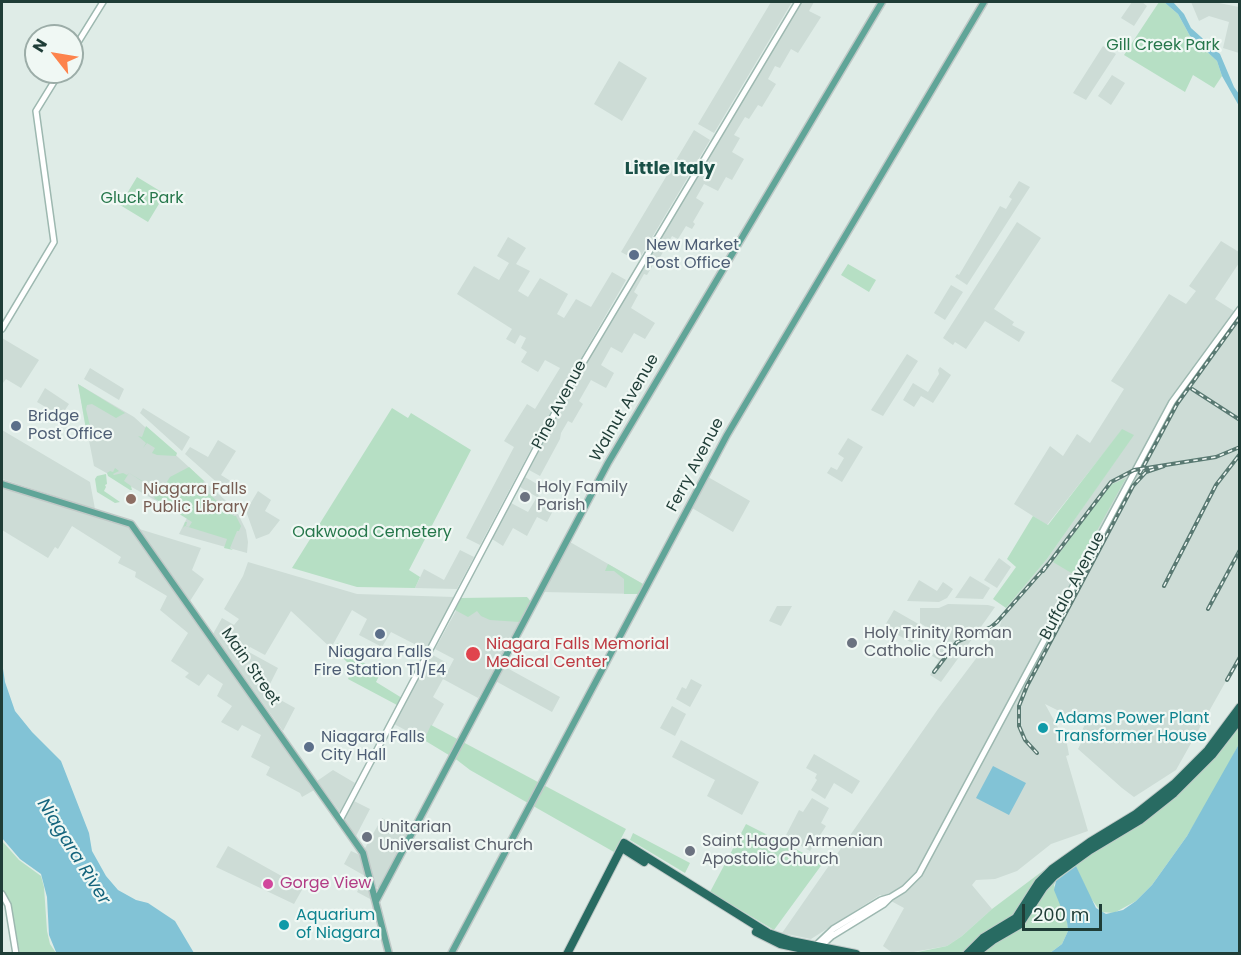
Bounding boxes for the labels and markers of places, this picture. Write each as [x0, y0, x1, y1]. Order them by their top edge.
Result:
place label: New Market Post Office [646, 236, 739, 274]
marker: New Market Post Office [627, 248, 641, 262]
place label: Bridge Post Office [28, 407, 113, 445]
marker: Bridge Post Office [9, 419, 23, 433]
place label: Holy Family Parish [537, 478, 628, 516]
place label: Niagara Falls Public Library [143, 480, 249, 518]
marker: Holy Family Parish [518, 490, 532, 504]
marker: Niagara Falls Public Library [124, 492, 138, 506]
place label: Holy Trinity Roman Catholic Church [864, 624, 1012, 662]
marker: Niagara Falls Fire Station T1/E4 [373, 627, 387, 641]
place label: Niagara Falls Memorial Medical Center [486, 635, 669, 673]
marker: Holy Trinity Roman Catholic Church [845, 636, 859, 650]
place label: Niagara Falls Fire Station T1/E4 [314, 643, 446, 681]
marker: Niagara Falls Memorial Medical Center [464, 645, 482, 663]
place label: Adams Power Plant Transformer House [1055, 709, 1209, 747]
marker: Adams Power Plant Transformer House [1036, 721, 1050, 735]
place label: Niagara Falls City Hall [321, 728, 425, 766]
marker: Niagara Falls City Hall [302, 740, 316, 754]
place label: Unitarian Universalist Church [379, 818, 533, 856]
marker: Unitarian Universalist Church [360, 830, 374, 844]
place label: Saint Hagop Armenian Apostolic Church [702, 832, 883, 870]
marker: Saint Hagop Armenian Apostolic Church [683, 844, 697, 858]
place label: Gorge View [280, 874, 371, 894]
marker: Gorge View [261, 877, 275, 891]
place label: Aquarium of Niagara [296, 906, 380, 944]
marker: Aquarium of Niagara [277, 918, 291, 932]

